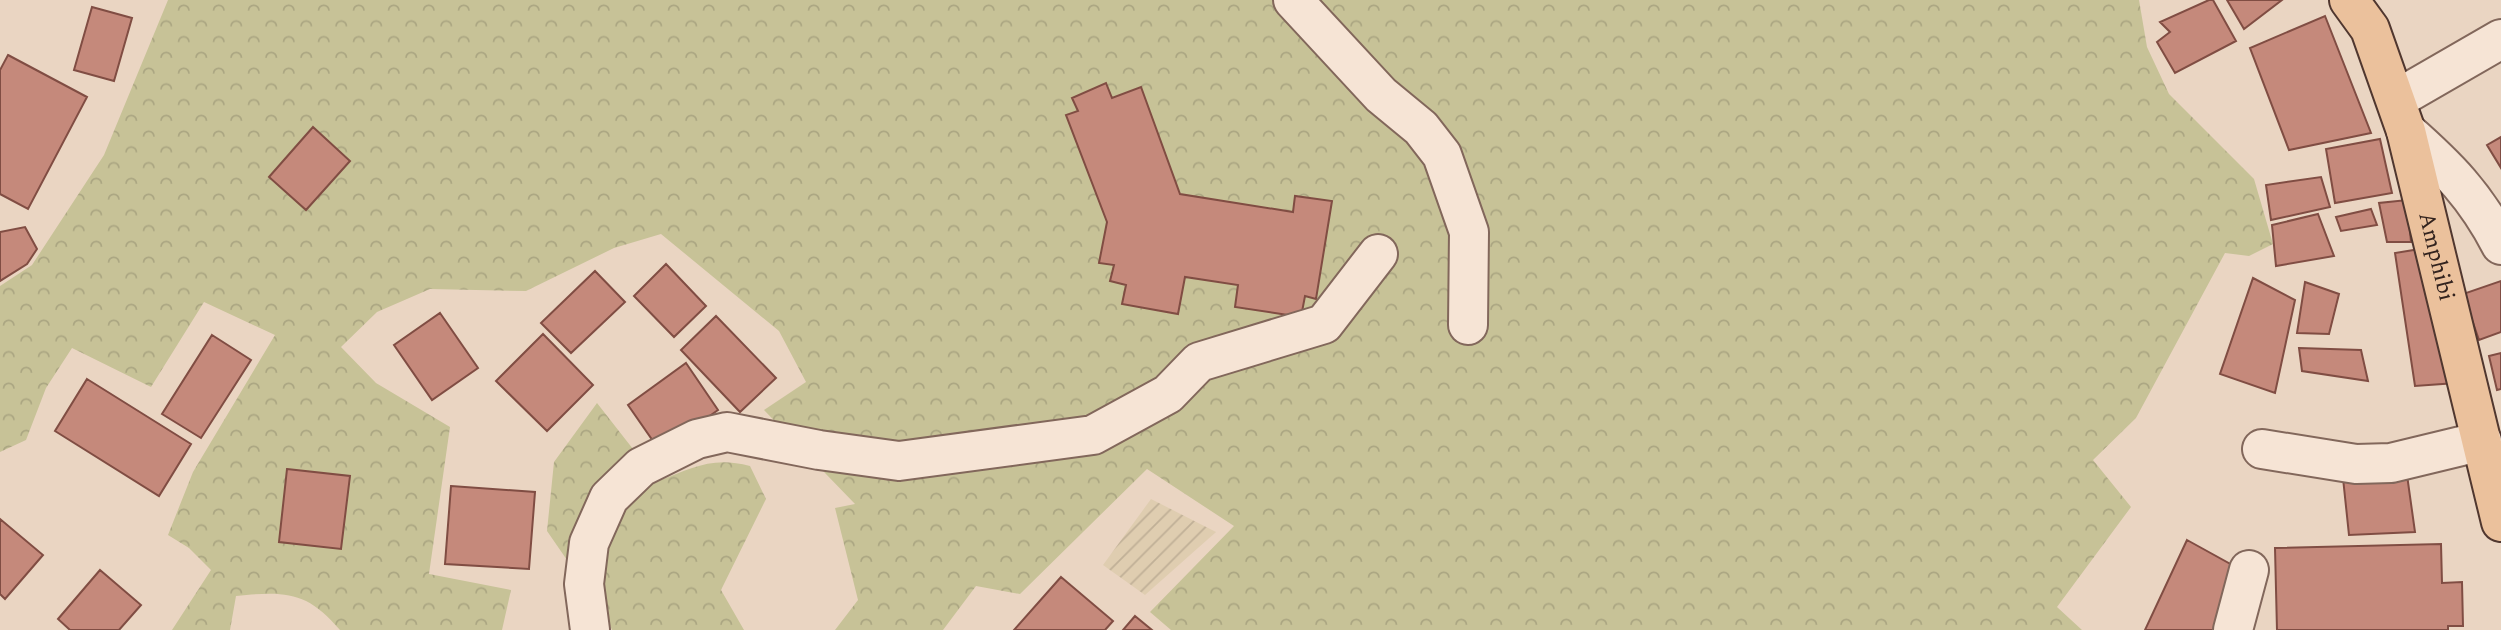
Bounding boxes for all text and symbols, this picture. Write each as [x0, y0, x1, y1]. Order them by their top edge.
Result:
street label: Amphibi [2409, 208, 2464, 305]

